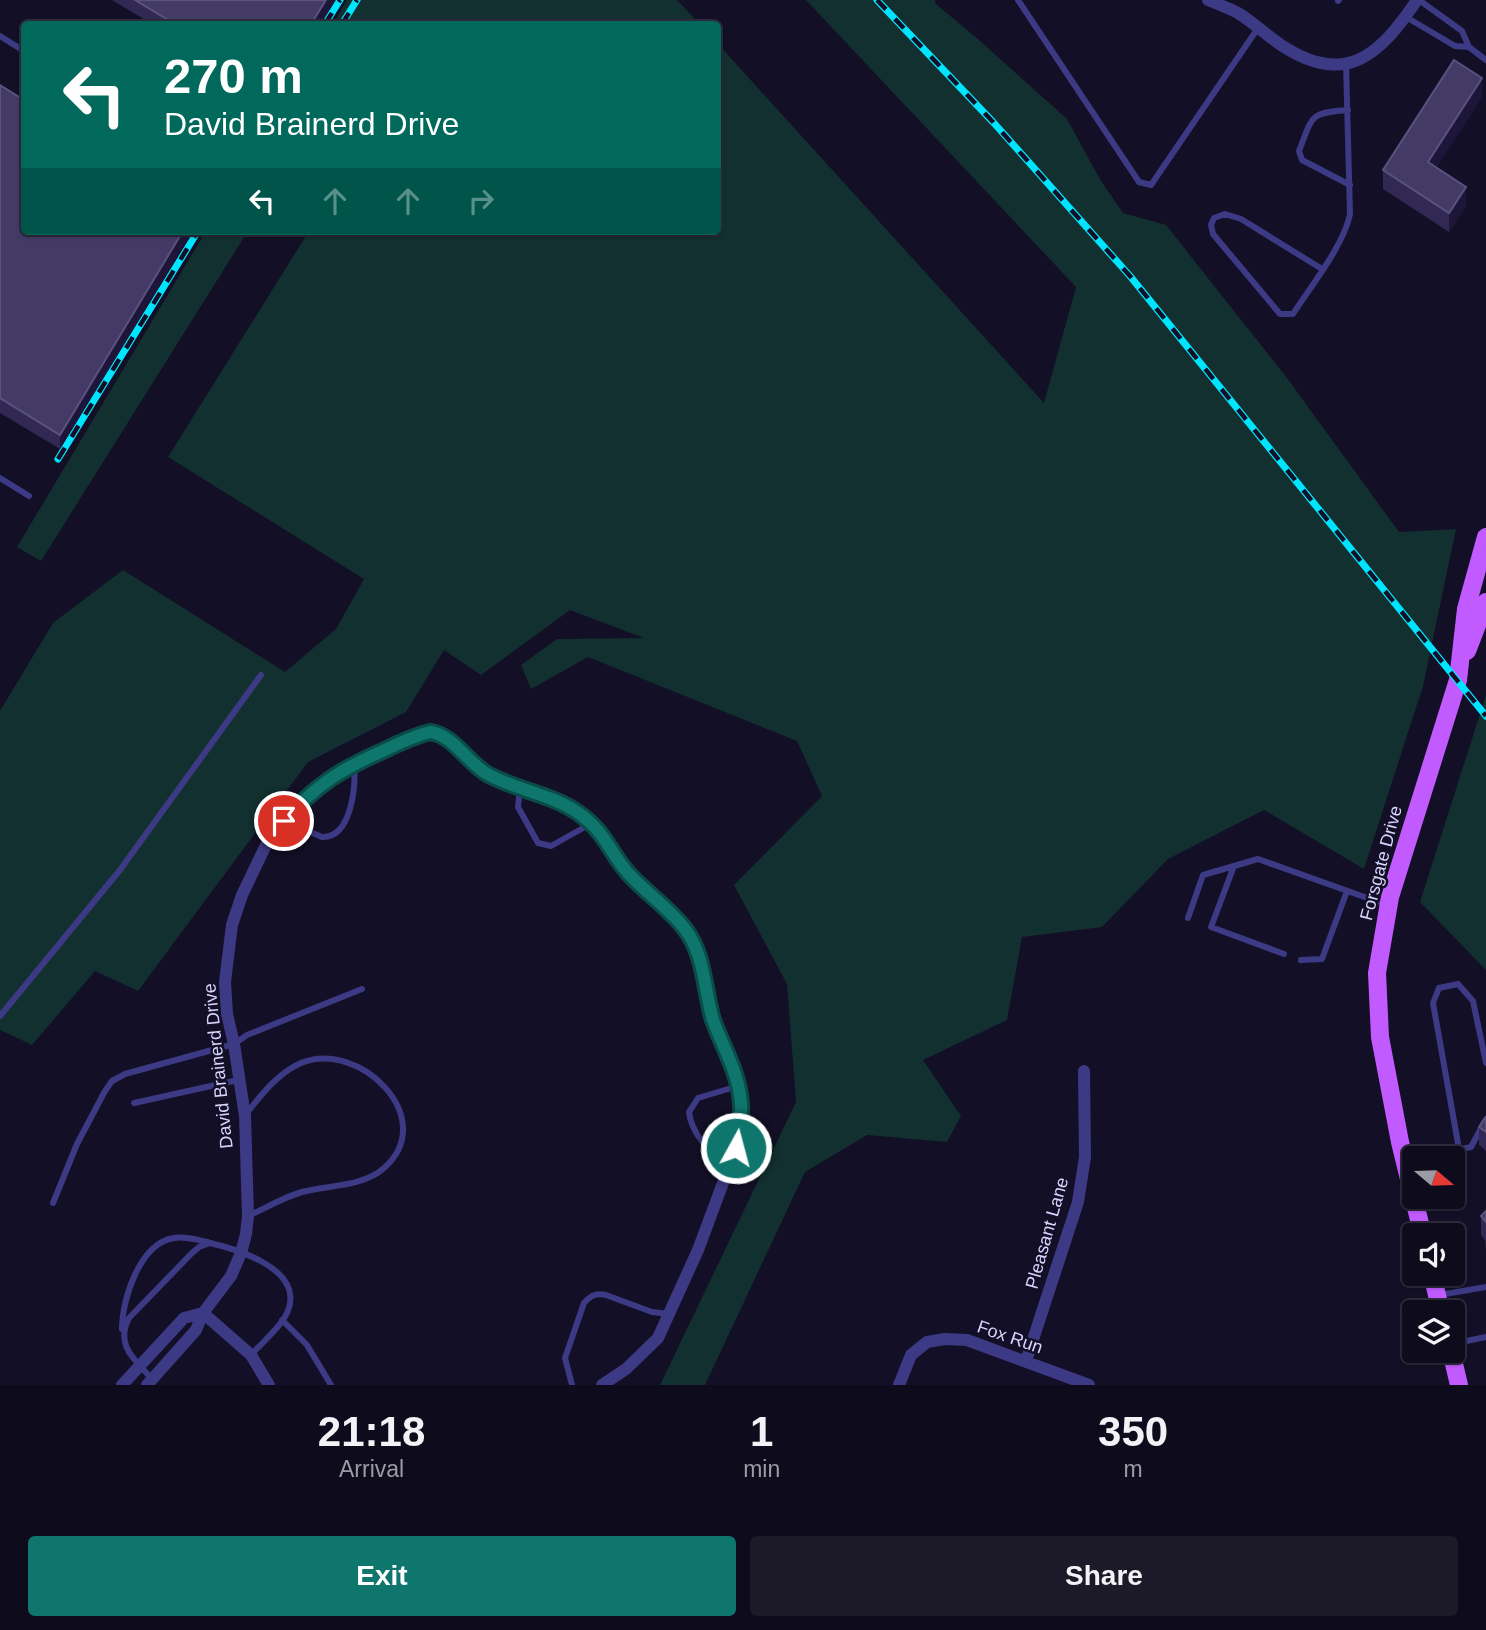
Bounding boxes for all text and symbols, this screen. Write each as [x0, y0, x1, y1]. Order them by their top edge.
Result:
icon: left [49, 49, 140, 140]
text: 270 m [164, 49, 303, 103]
text: David Brainerd Drive [164, 106, 459, 142]
icon: left [243, 182, 281, 220]
icon: ahead [316, 182, 354, 220]
icon: ahead [389, 182, 427, 220]
icon: right [462, 182, 500, 220]
pin [254, 791, 314, 851]
icon: arrive [265, 802, 303, 840]
street label: Forsgate Drive [1356, 803, 1406, 923]
street label: David Brainerd Drive [199, 982, 237, 1150]
position arrow [699, 1111, 773, 1185]
north arrow [1402, 1146, 1465, 1209]
map controls [1402, 1146, 1465, 1363]
street label: Pleasant Lane [1022, 1175, 1072, 1291]
button: sound [1402, 1223, 1465, 1286]
button: layers [1402, 1300, 1465, 1363]
street label: Fox Run [975, 1316, 1045, 1358]
text: 21:18 [318, 1408, 425, 1455]
text: 1 [750, 1408, 773, 1455]
text: 350 [1098, 1408, 1168, 1455]
text: Arrival [339, 1456, 404, 1482]
text: min [743, 1456, 780, 1482]
text: m [1124, 1456, 1143, 1482]
button: Exit [28, 1536, 736, 1616]
button: Share [750, 1536, 1458, 1616]

